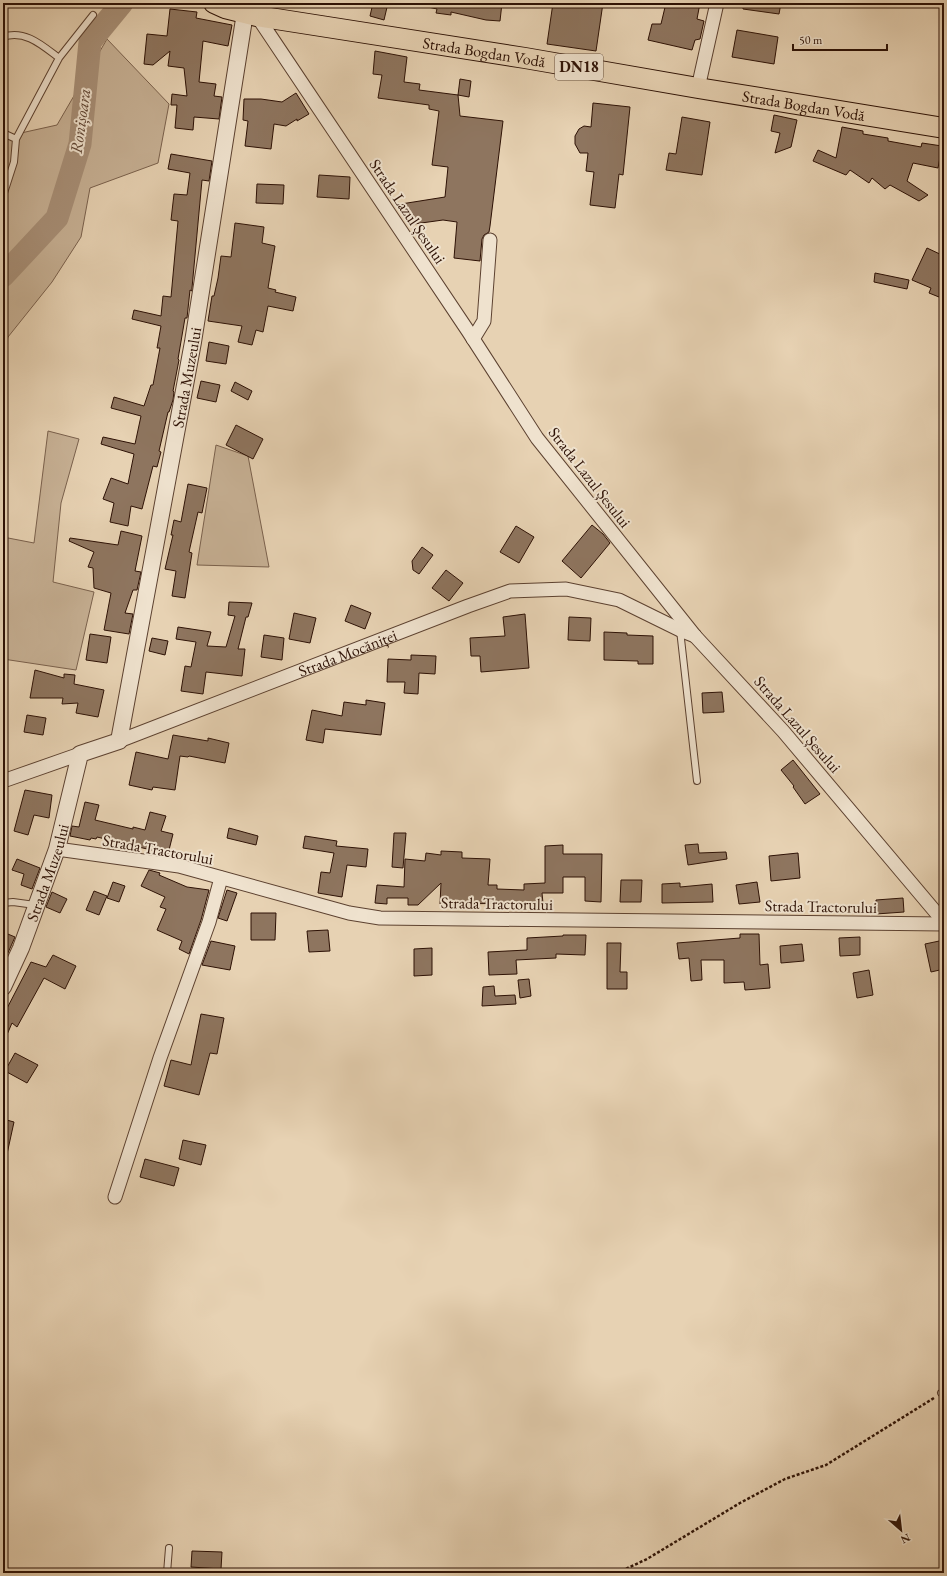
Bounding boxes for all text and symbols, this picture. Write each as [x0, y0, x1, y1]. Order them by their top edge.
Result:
scale bar [793, 26, 887, 52]
street label: Strada Bogdan Vodă [421, 32, 548, 72]
text: 50 m [799, 32, 823, 48]
road number: DN18 [555, 54, 603, 80]
street label: Strada Bogdan Vodă [741, 85, 867, 126]
water label: Ronișoara [65, 87, 95, 155]
street label: Strada Lazul Șesului [365, 155, 451, 268]
street label: Strada Muzeului [167, 326, 206, 429]
street label: Strada Lazul Șesului [544, 423, 636, 532]
street label: Strada Mocăniței [295, 624, 400, 682]
street label: Strada Lazul Șesului [750, 671, 846, 777]
street label: Strada Muzeului [22, 822, 74, 924]
street label: Strada Tractorului [101, 829, 215, 870]
street label: Strada Tractorului [441, 892, 553, 915]
street label: Strada Tractorului [765, 895, 877, 918]
north arrow [881, 1510, 921, 1550]
text: N [898, 1531, 913, 1547]

